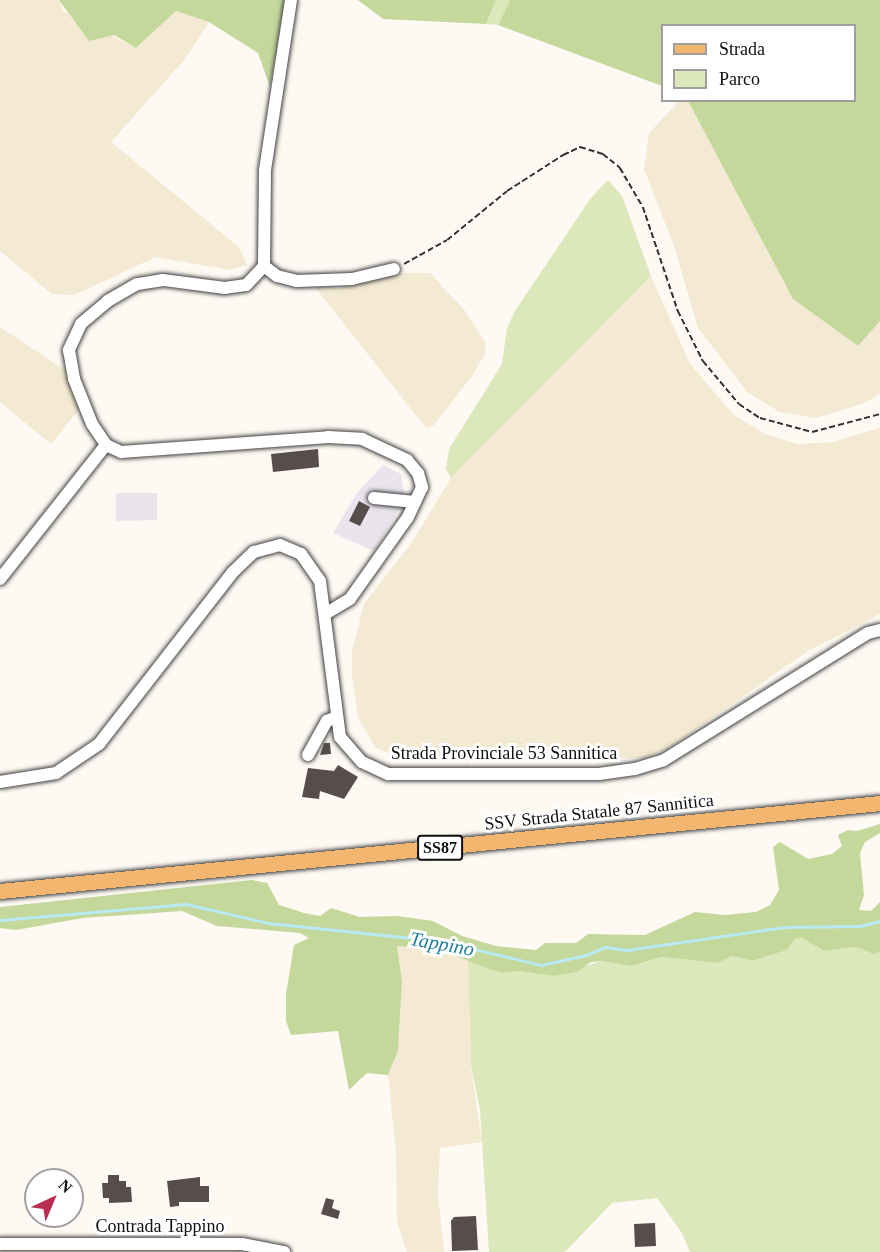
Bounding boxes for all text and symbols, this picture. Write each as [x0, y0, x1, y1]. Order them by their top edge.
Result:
legend [661, 24, 856, 102]
text: Strada [719, 39, 765, 59]
text: Parco [719, 69, 760, 89]
street label: Strada Provinciale 53 Sannitica [391, 742, 617, 764]
street label: SSV Strada Statale 87 Sannitica [483, 789, 715, 835]
road number: SS87 [416, 835, 464, 861]
water label: Tappino [408, 927, 476, 961]
north arrow [24, 1168, 84, 1228]
text: N [55, 1176, 76, 1196]
street label: Contrada Tappino [95, 1215, 225, 1237]

